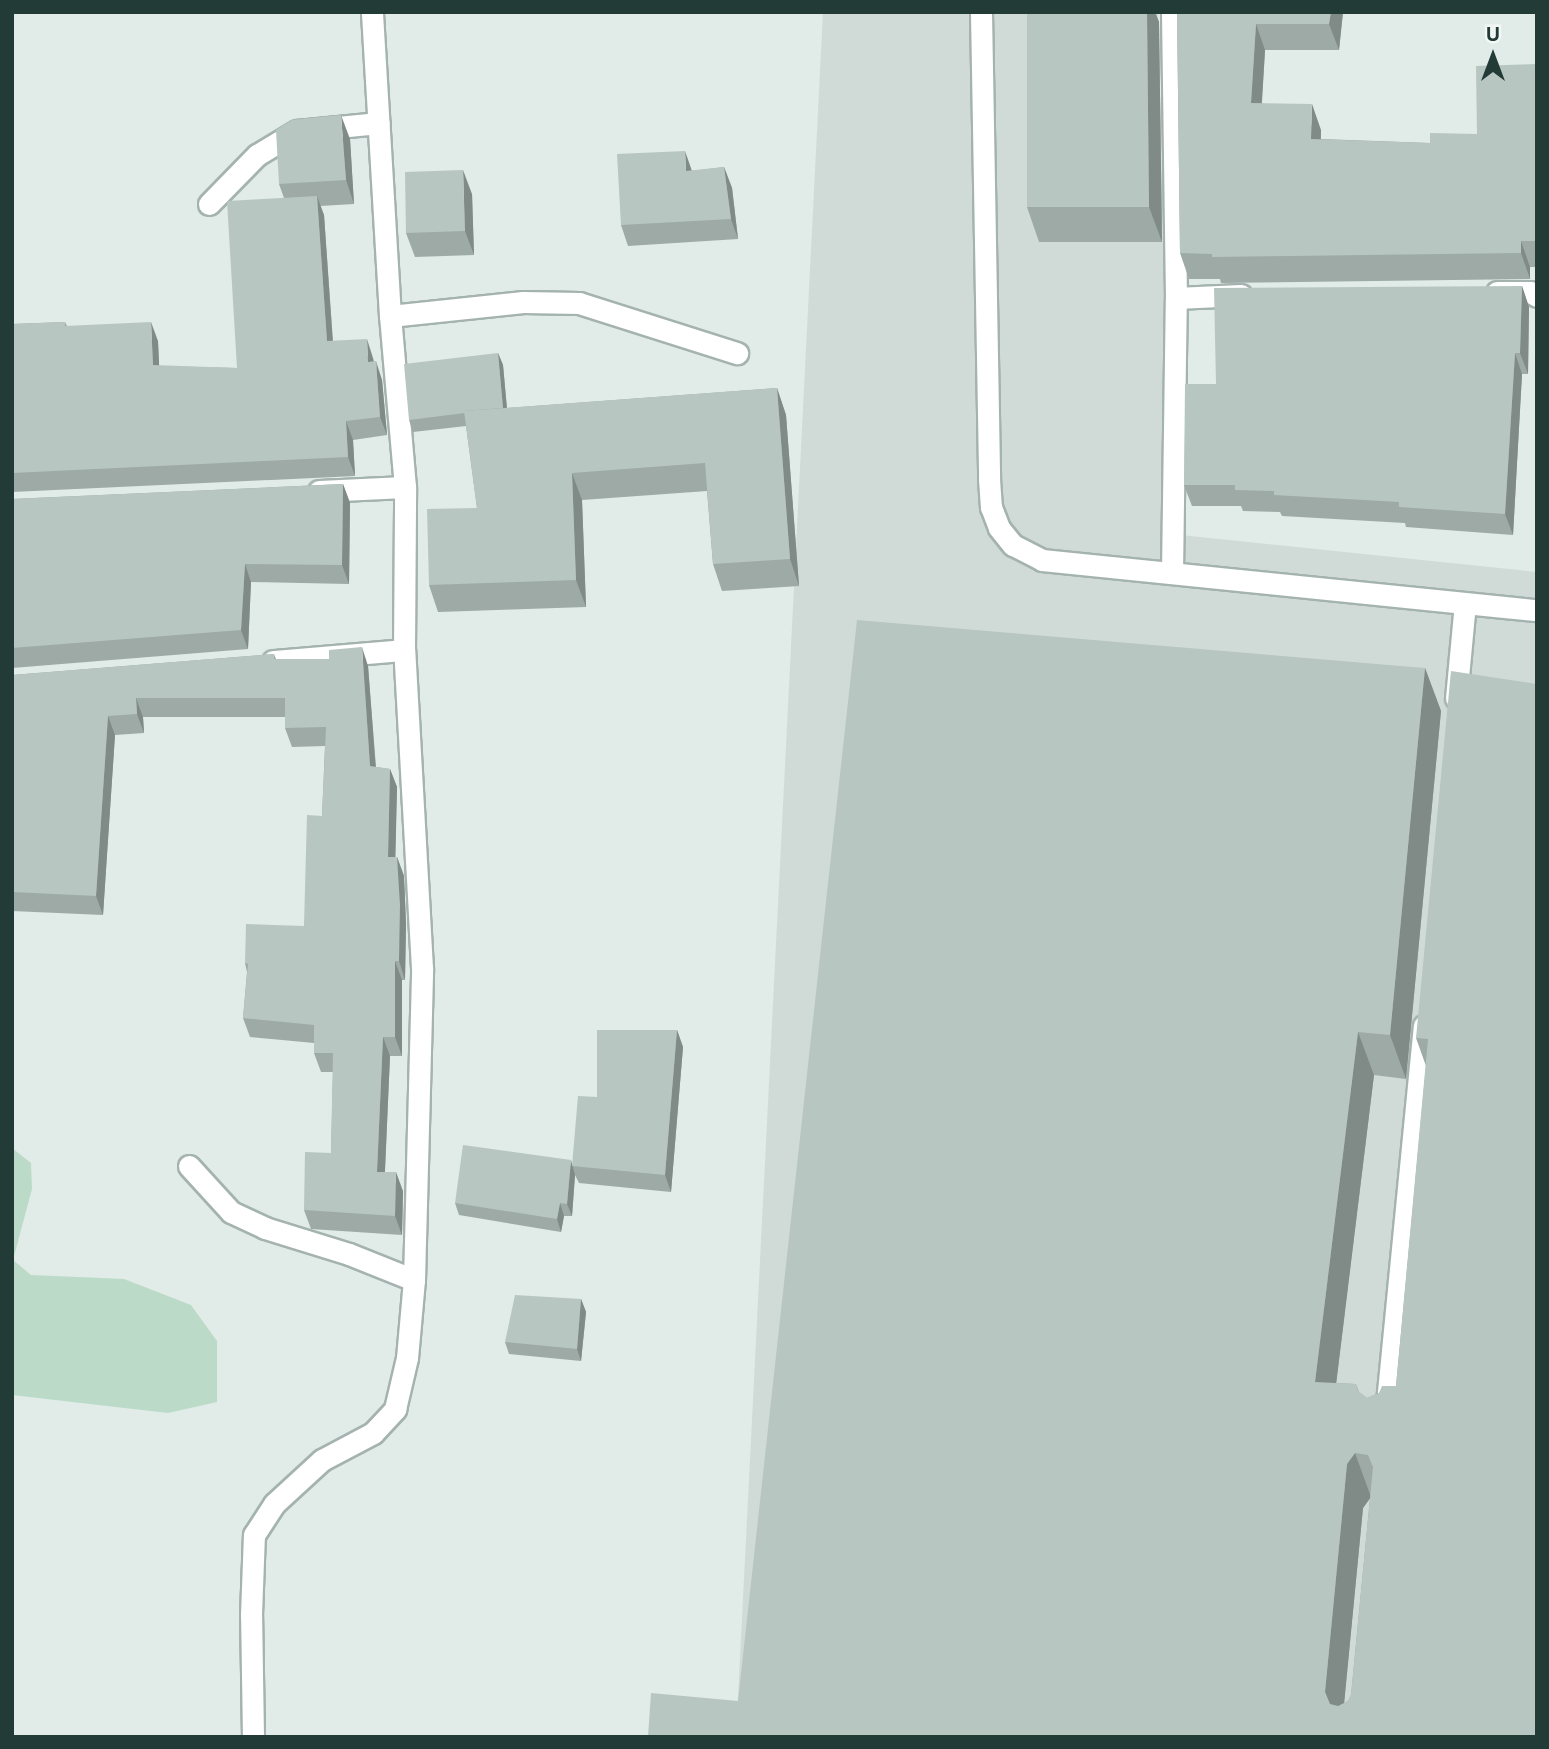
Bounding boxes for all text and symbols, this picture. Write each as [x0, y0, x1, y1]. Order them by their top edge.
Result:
north arrow [1458, 21, 1528, 91]
text: U [1486, 23, 1500, 46]

